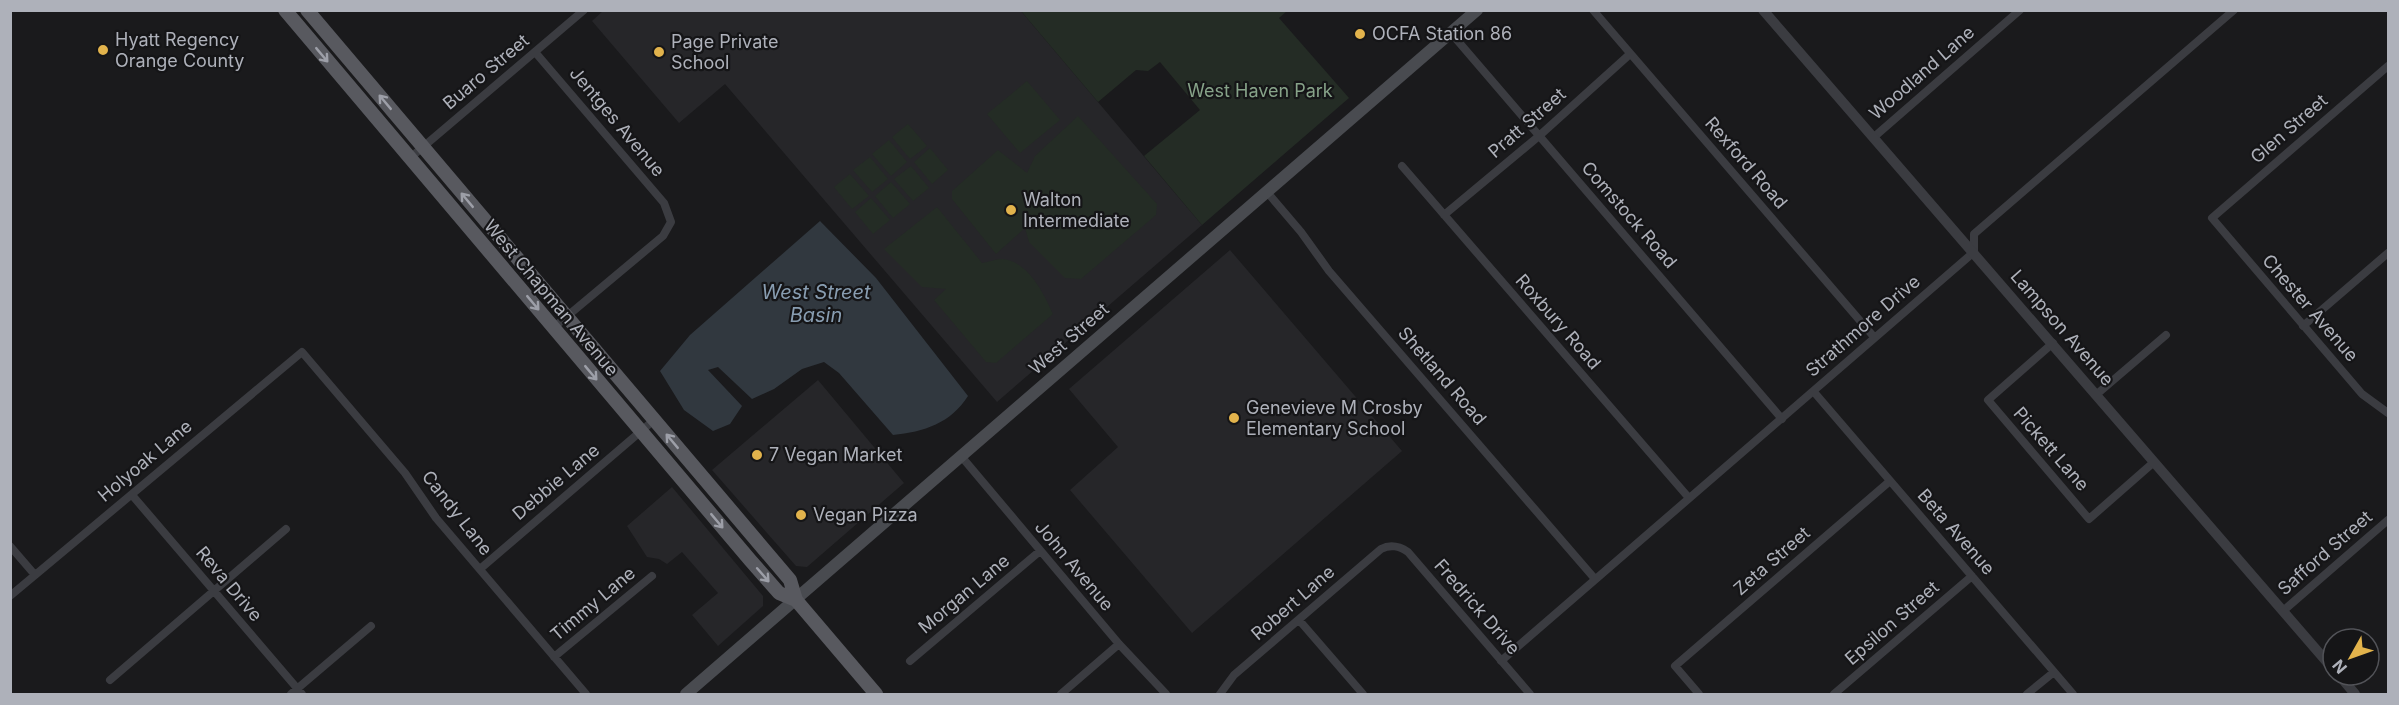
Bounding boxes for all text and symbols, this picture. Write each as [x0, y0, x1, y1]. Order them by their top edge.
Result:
street label: Woodland Lane [1865, 21, 1978, 124]
place label: OCFA Station 86 [1372, 23, 1512, 44]
marker: OCFA Station 86 [1353, 27, 1367, 41]
place label: Hyatt Regency Orange County [115, 29, 244, 71]
street label: Buaro Street [438, 30, 533, 114]
place label: Page Private School [671, 31, 778, 73]
marker: Hyatt Regency Orange County [96, 43, 110, 57]
marker: Page Private School [652, 45, 666, 59]
one-way arrow [316, 47, 329, 63]
street label: Jentges Avenue [565, 63, 669, 181]
park label: West Haven Park [1187, 80, 1333, 101]
street label: Pratt Street [1484, 83, 1570, 162]
street label: Glen Street [2246, 90, 2331, 168]
one-way arrow [378, 95, 392, 110]
street label: Rexford Road [1701, 113, 1792, 213]
street label: Comstock Road [1577, 157, 1681, 272]
place label: Walton Intermediate [1023, 189, 1130, 231]
one-way arrow [460, 193, 474, 208]
marker: Walton Intermediate [1004, 203, 1018, 217]
street label: West Chapman Avenue [480, 215, 623, 380]
street label: Chester Avenue [2258, 250, 2363, 366]
street label: Lampson Avenue [2006, 266, 2118, 390]
street label: Roxbury Road [1511, 270, 1605, 373]
street label: Strathmore Drive [1801, 270, 1924, 381]
water label: West Street Basin [761, 280, 871, 327]
one-way arrow [526, 295, 539, 311]
street label: West Street [1025, 298, 1113, 379]
street label: Shetland Road [1394, 322, 1491, 429]
one-way arrow [584, 365, 598, 380]
place label: Genevieve M Crosby Elementary School [1246, 397, 1423, 439]
street label: Pickett Lane [2009, 403, 2093, 495]
marker: Genevieve M Crosby Elementary School [1227, 411, 1241, 425]
street label: Holyoak Lane [94, 415, 196, 506]
one-way arrow [665, 434, 679, 449]
street label: Debbie Lane [508, 439, 603, 524]
place label: 7 Vegan Market [769, 444, 902, 465]
marker: 7 Vegan Market [750, 448, 764, 462]
street label: Candy Lane [418, 466, 497, 559]
street label: Beta Avenue [1913, 485, 1999, 579]
place label: Vegan Pizza [813, 504, 918, 525]
street label: Safford Street [2273, 506, 2376, 599]
marker: Vegan Pizza [794, 508, 808, 522]
one-way arrow [711, 513, 724, 529]
street label: John Avenue [1031, 517, 1118, 615]
street label: Zeta Street [1729, 522, 1814, 599]
street label: Reva Drive [192, 542, 267, 625]
street label: Morgan Lane [914, 550, 1013, 638]
street label: Fredrick Drive [1430, 555, 1524, 659]
street label: Robert Lane [1247, 561, 1338, 644]
street label: Timmy Lane [546, 562, 639, 645]
one-way arrow [756, 567, 770, 582]
street label: Epsilon Street [1841, 576, 1943, 669]
north arrow [2321, 627, 2381, 687]
text: N [2328, 656, 2351, 678]

